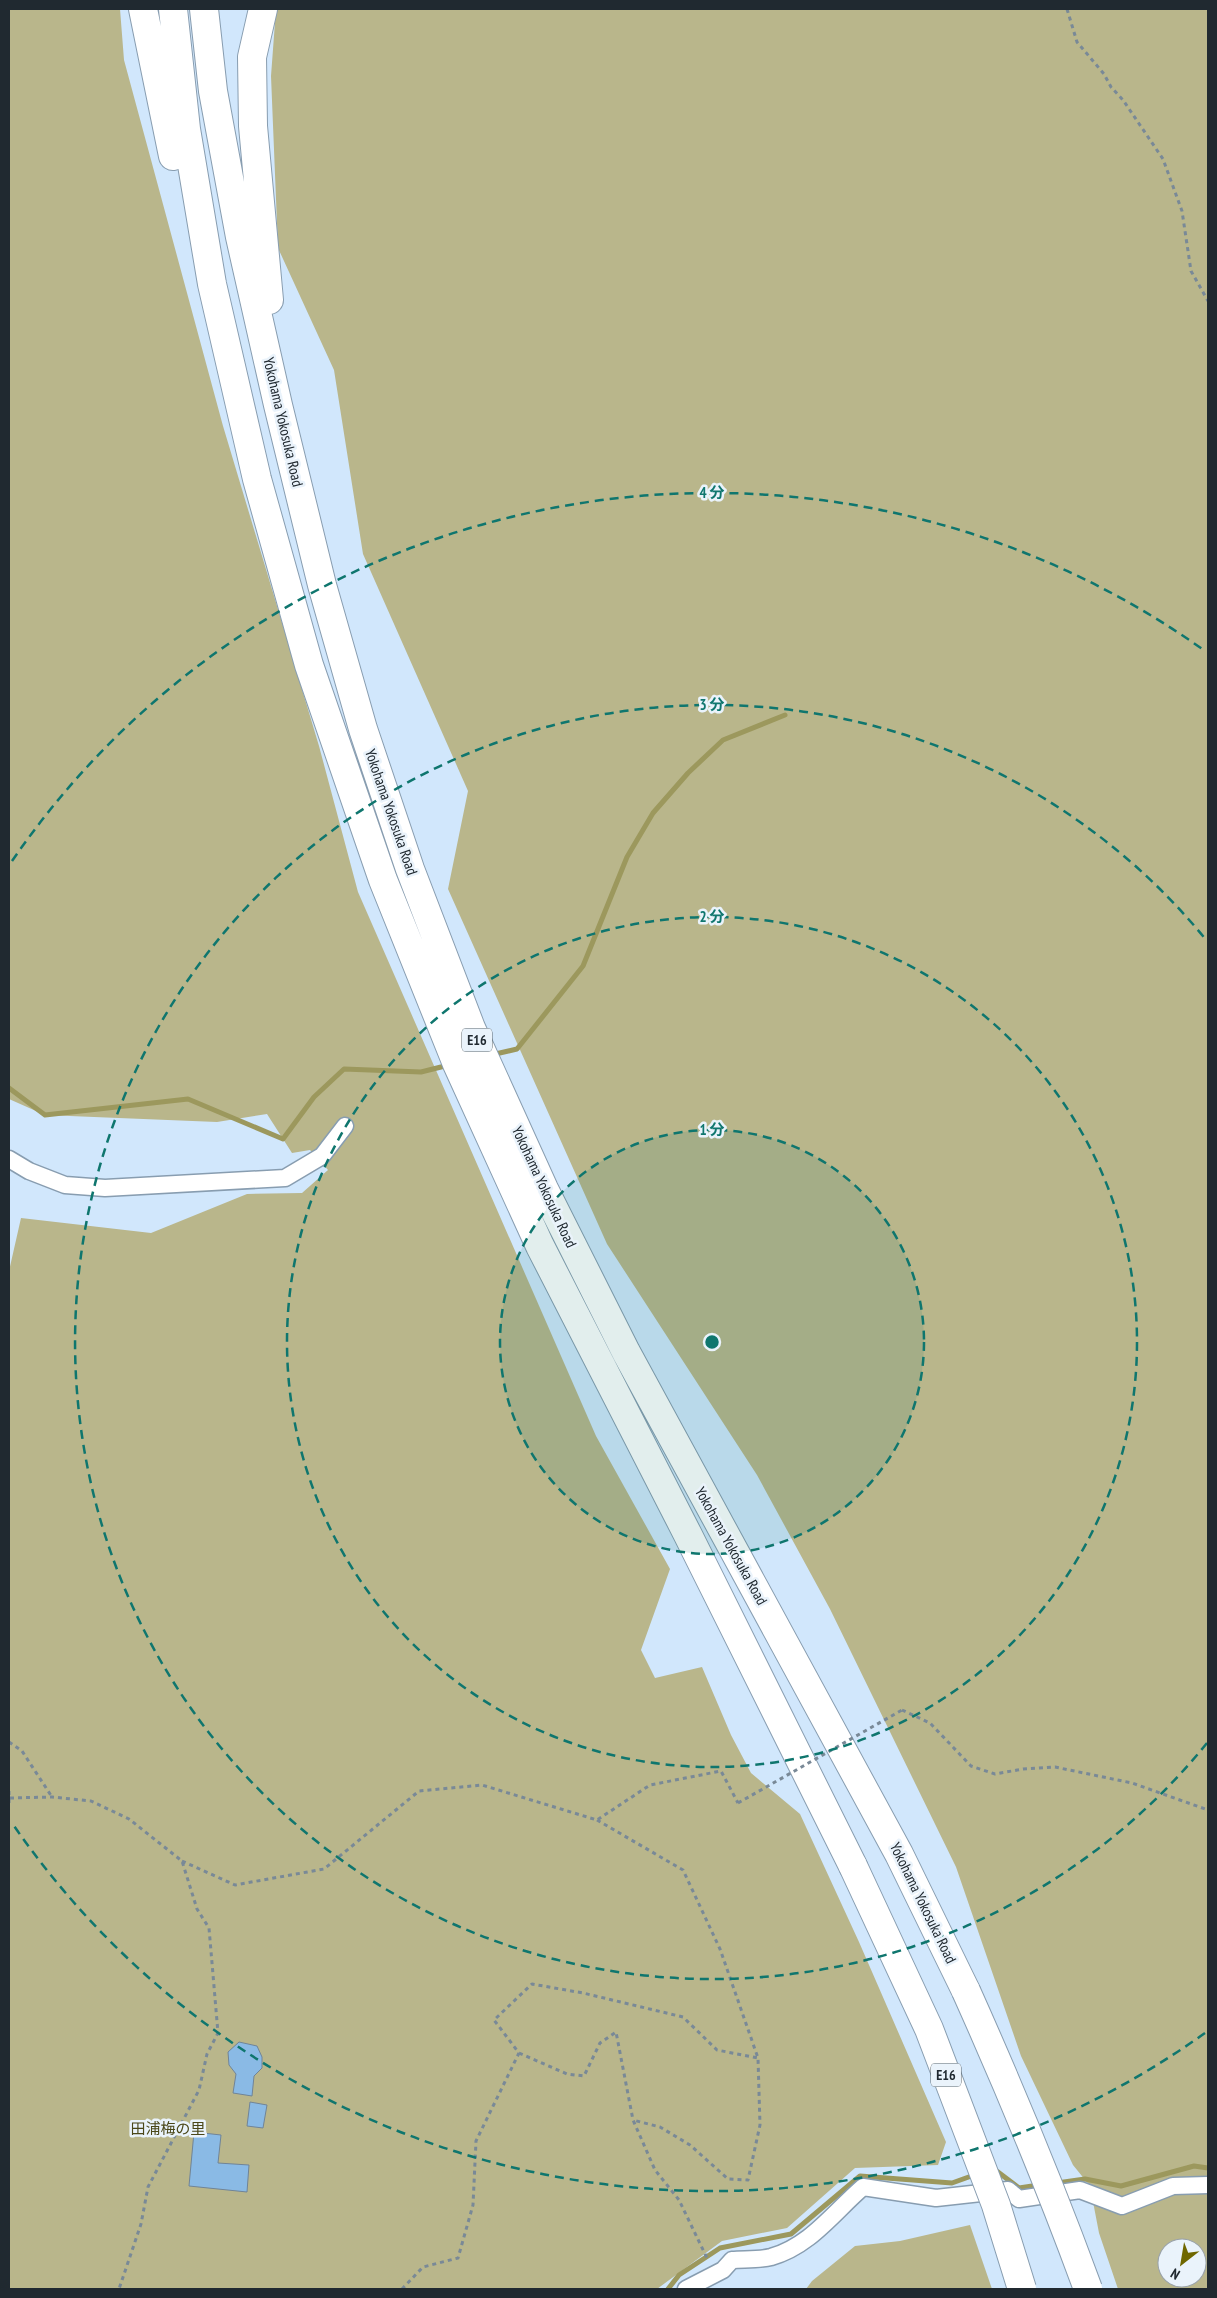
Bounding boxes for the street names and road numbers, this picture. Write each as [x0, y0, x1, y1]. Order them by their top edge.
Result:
street label: Yokohama Yokosuka Road [259, 355, 308, 488]
street label: Yokohama Yokosuka Road [361, 746, 422, 877]
road number: E16 [462, 1028, 492, 1052]
street label: Yokohama Yokosuka Road [508, 1123, 581, 1251]
street label: Yokohama Yokosuka Road [691, 1483, 772, 1608]
street label: Yokohama Yokosuka Road [886, 1839, 961, 1966]
road number: E16 [931, 2064, 961, 2086]

